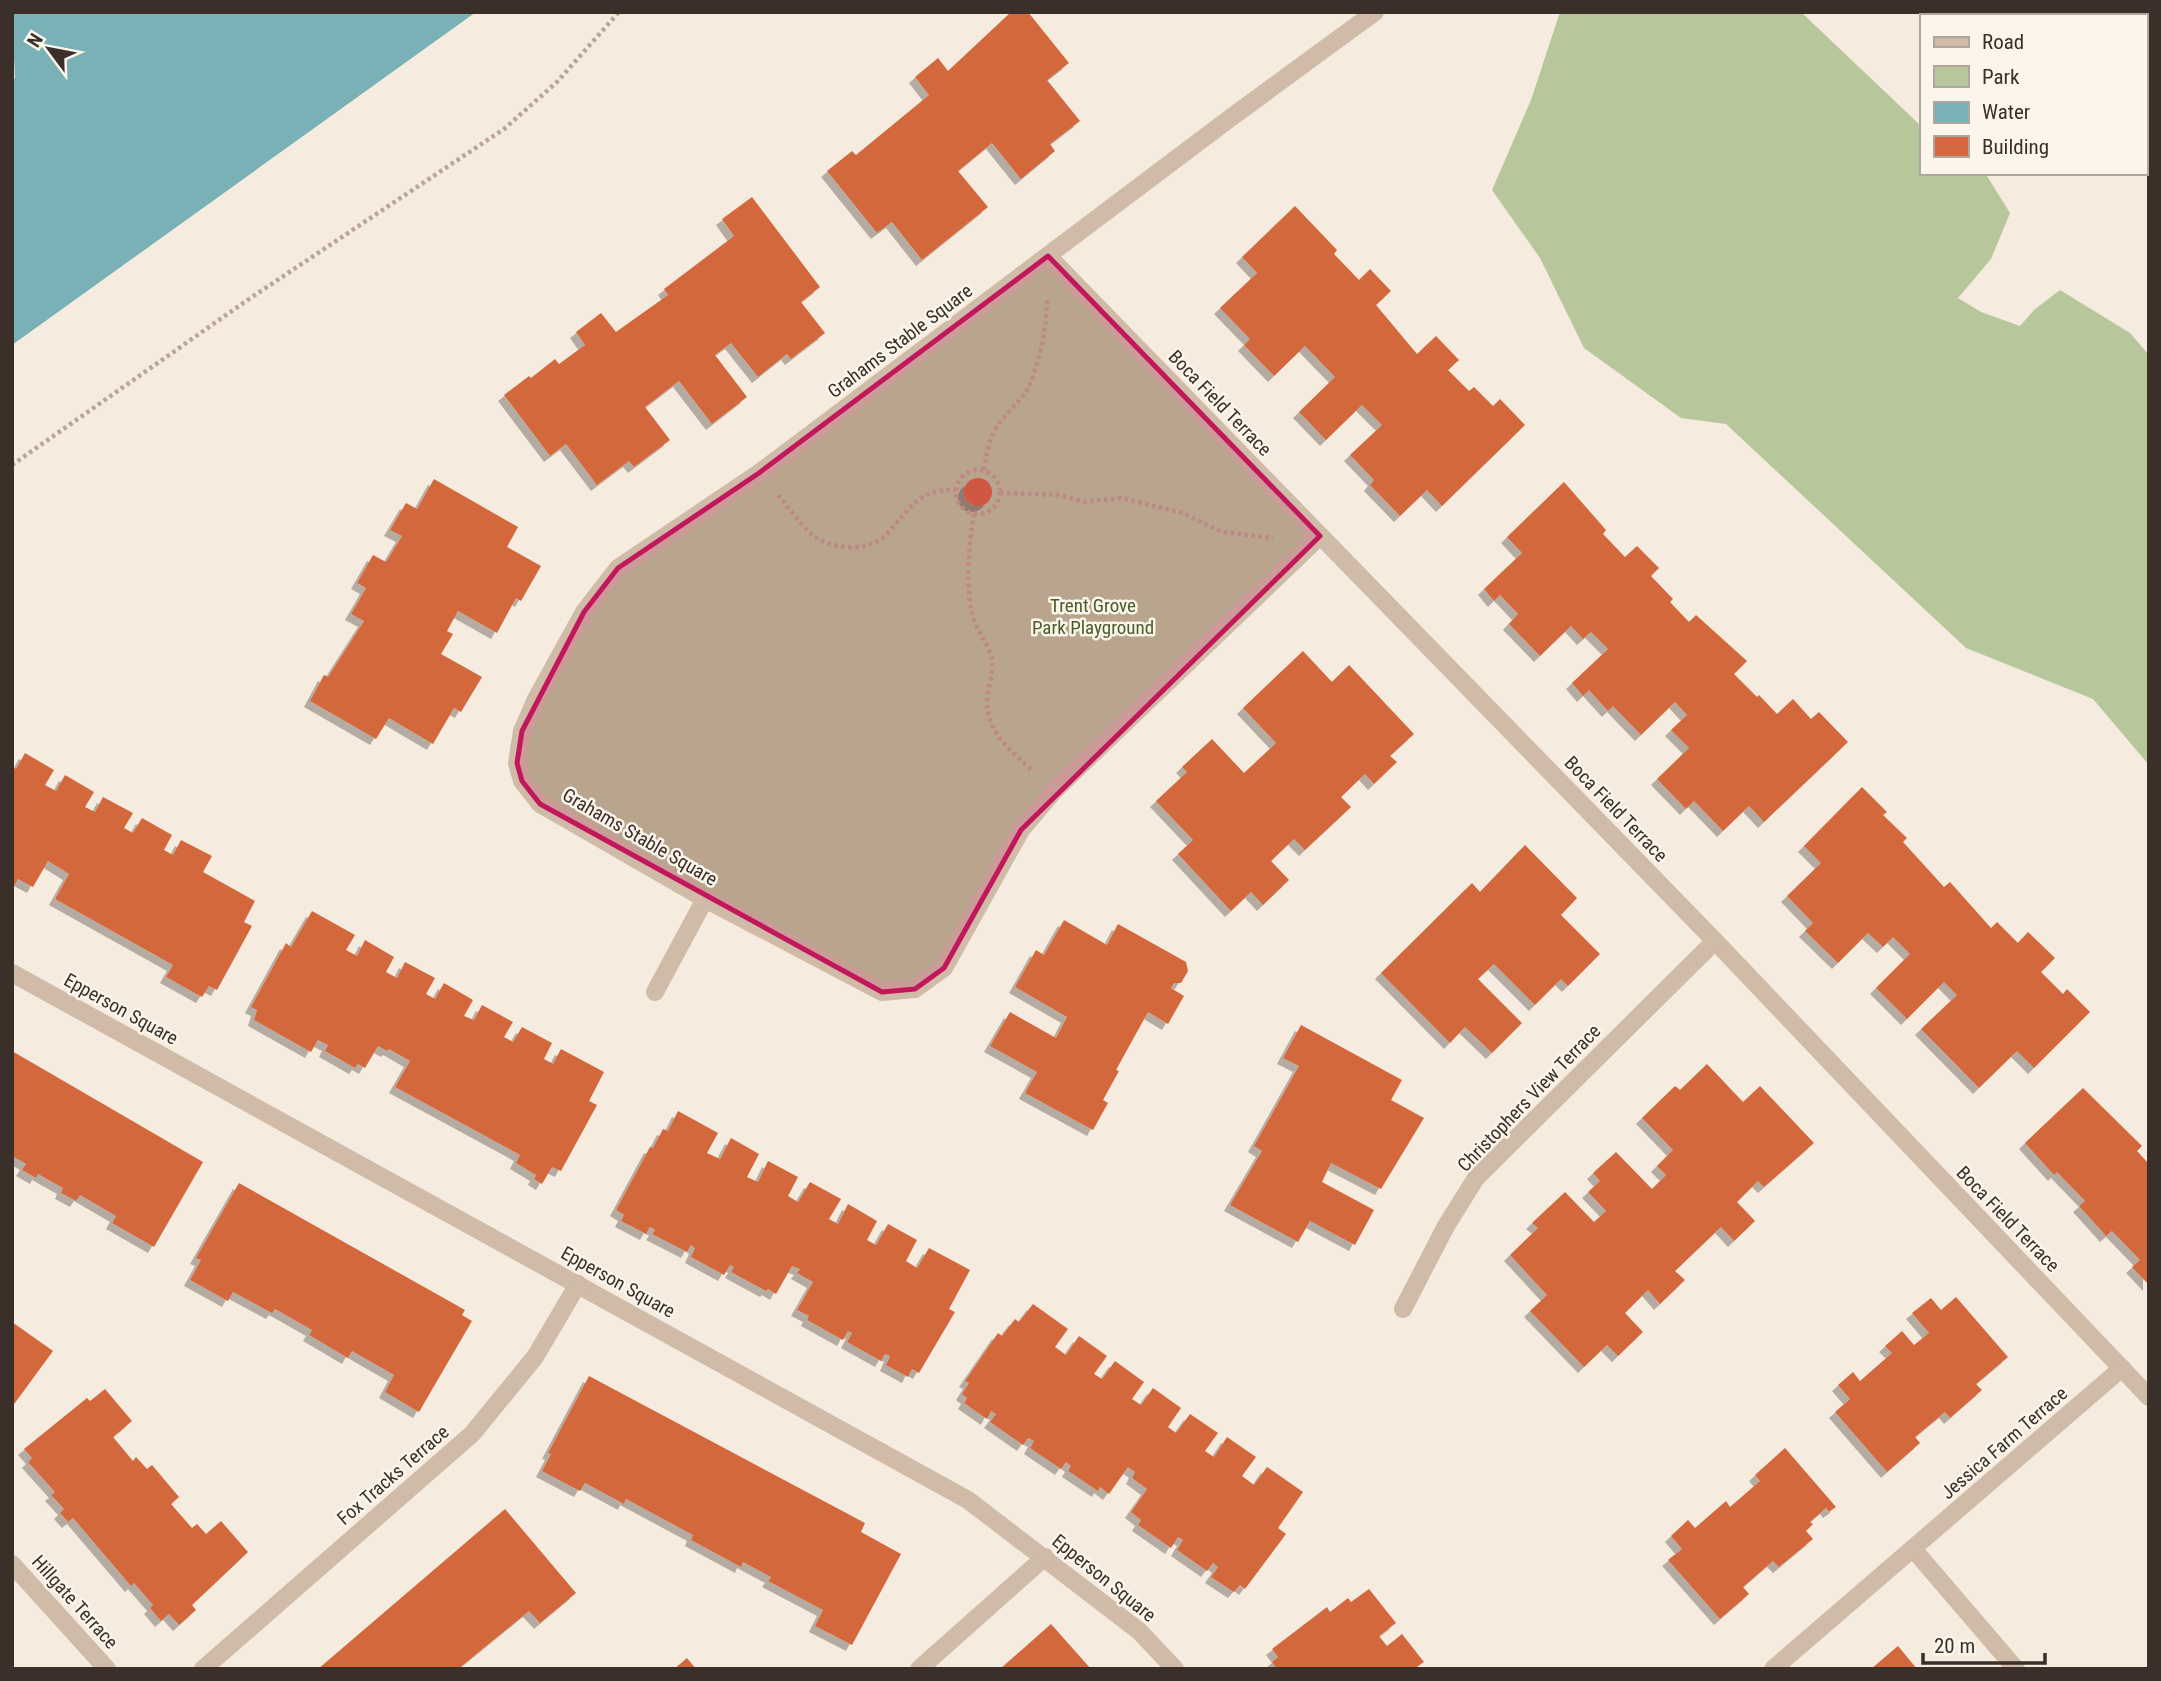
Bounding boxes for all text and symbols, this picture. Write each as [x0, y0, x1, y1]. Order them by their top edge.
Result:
north arrow [14, 14, 84, 84]
legend [1920, 14, 2147, 175]
text: N [22, 29, 48, 51]
text: Road [1982, 30, 2024, 54]
text: Park [1982, 65, 2020, 89]
text: Water [1982, 100, 2030, 124]
text: Building [1982, 135, 2049, 159]
street label: Grahams Stable Square [823, 279, 977, 403]
street label: Boca Field Terrace [1164, 345, 1276, 461]
park label: Trent Grove Park Playground [1032, 594, 1154, 639]
street label: Boca Field Terrace [1560, 751, 1672, 867]
street label: Grahams Stable Square [558, 783, 722, 891]
street label: Epperson Square [60, 968, 182, 1050]
street label: Christophers View Terrace [1453, 1019, 1605, 1177]
street label: Boca Field Terrace [1952, 1161, 2064, 1277]
street label: Epperson Square [557, 1241, 679, 1323]
street label: Jessica Farm Terrace [1936, 1382, 2072, 1504]
street label: Fox Tracks Terrace [333, 1420, 454, 1530]
street label: Epperson Square [1047, 1529, 1161, 1627]
street label: Hillgate Terrace [27, 1551, 123, 1654]
scale bar [1923, 1622, 2046, 1666]
text: 20 m [1934, 1634, 1975, 1658]

